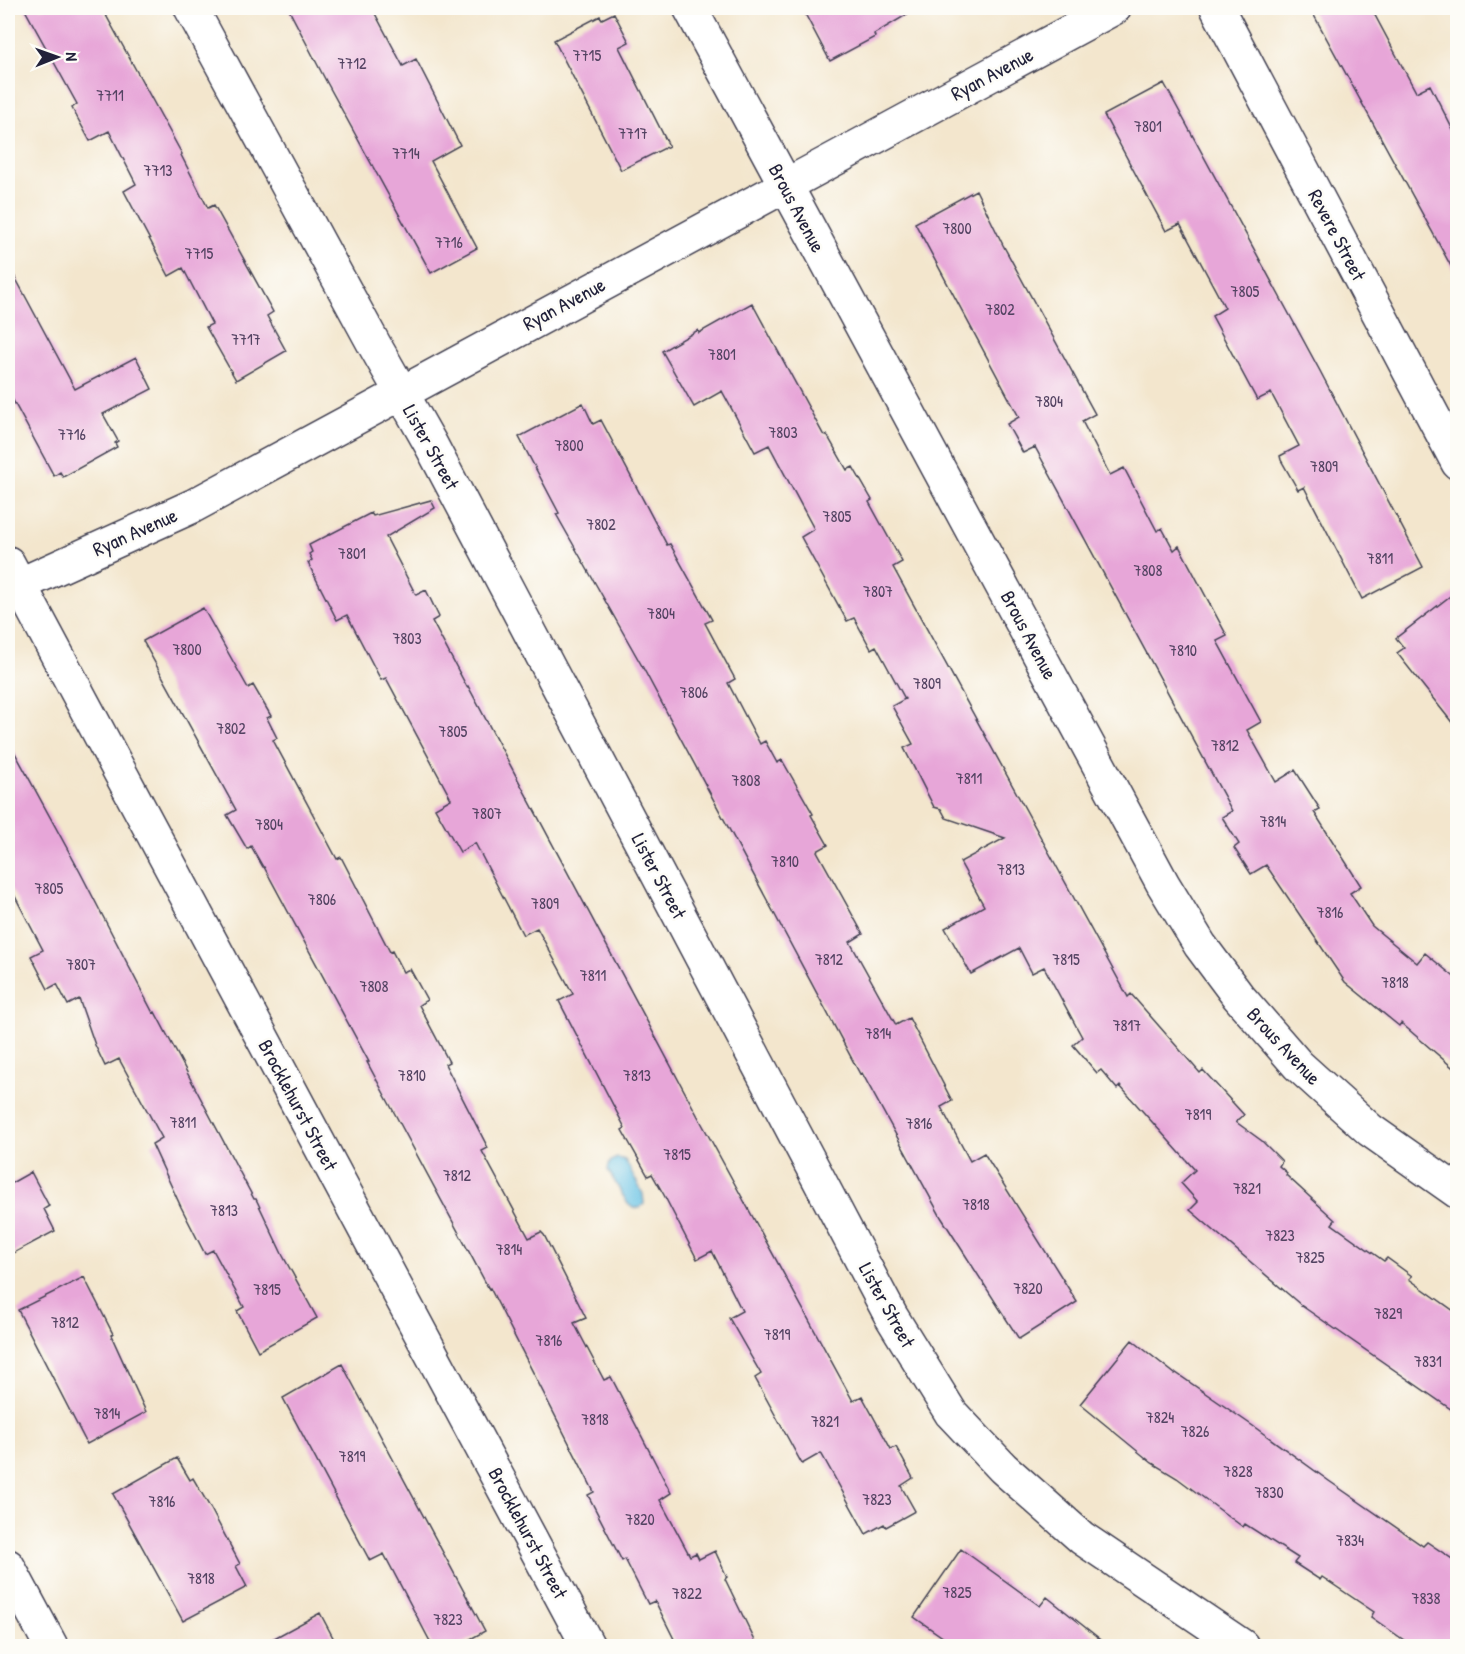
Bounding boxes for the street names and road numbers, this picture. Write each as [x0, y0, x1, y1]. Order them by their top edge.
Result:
street label: Ryan Avenue [946, 41, 1038, 107]
street label: Brous Avenue [763, 159, 832, 257]
street label: Revere Street [1302, 184, 1373, 286]
street label: Ryan Avenue [518, 271, 610, 337]
street label: Lister Street [397, 399, 466, 495]
street label: Ryan Avenue [88, 501, 181, 562]
street label: Brous Avenue [995, 586, 1064, 684]
street label: Lister Street [626, 828, 694, 924]
street label: Brous Avenue [1241, 1001, 1327, 1090]
street label: Brocklehurst Street [252, 1034, 345, 1176]
street label: Lister Street [853, 1257, 922, 1353]
street label: Brocklehurst Street [482, 1462, 575, 1604]

